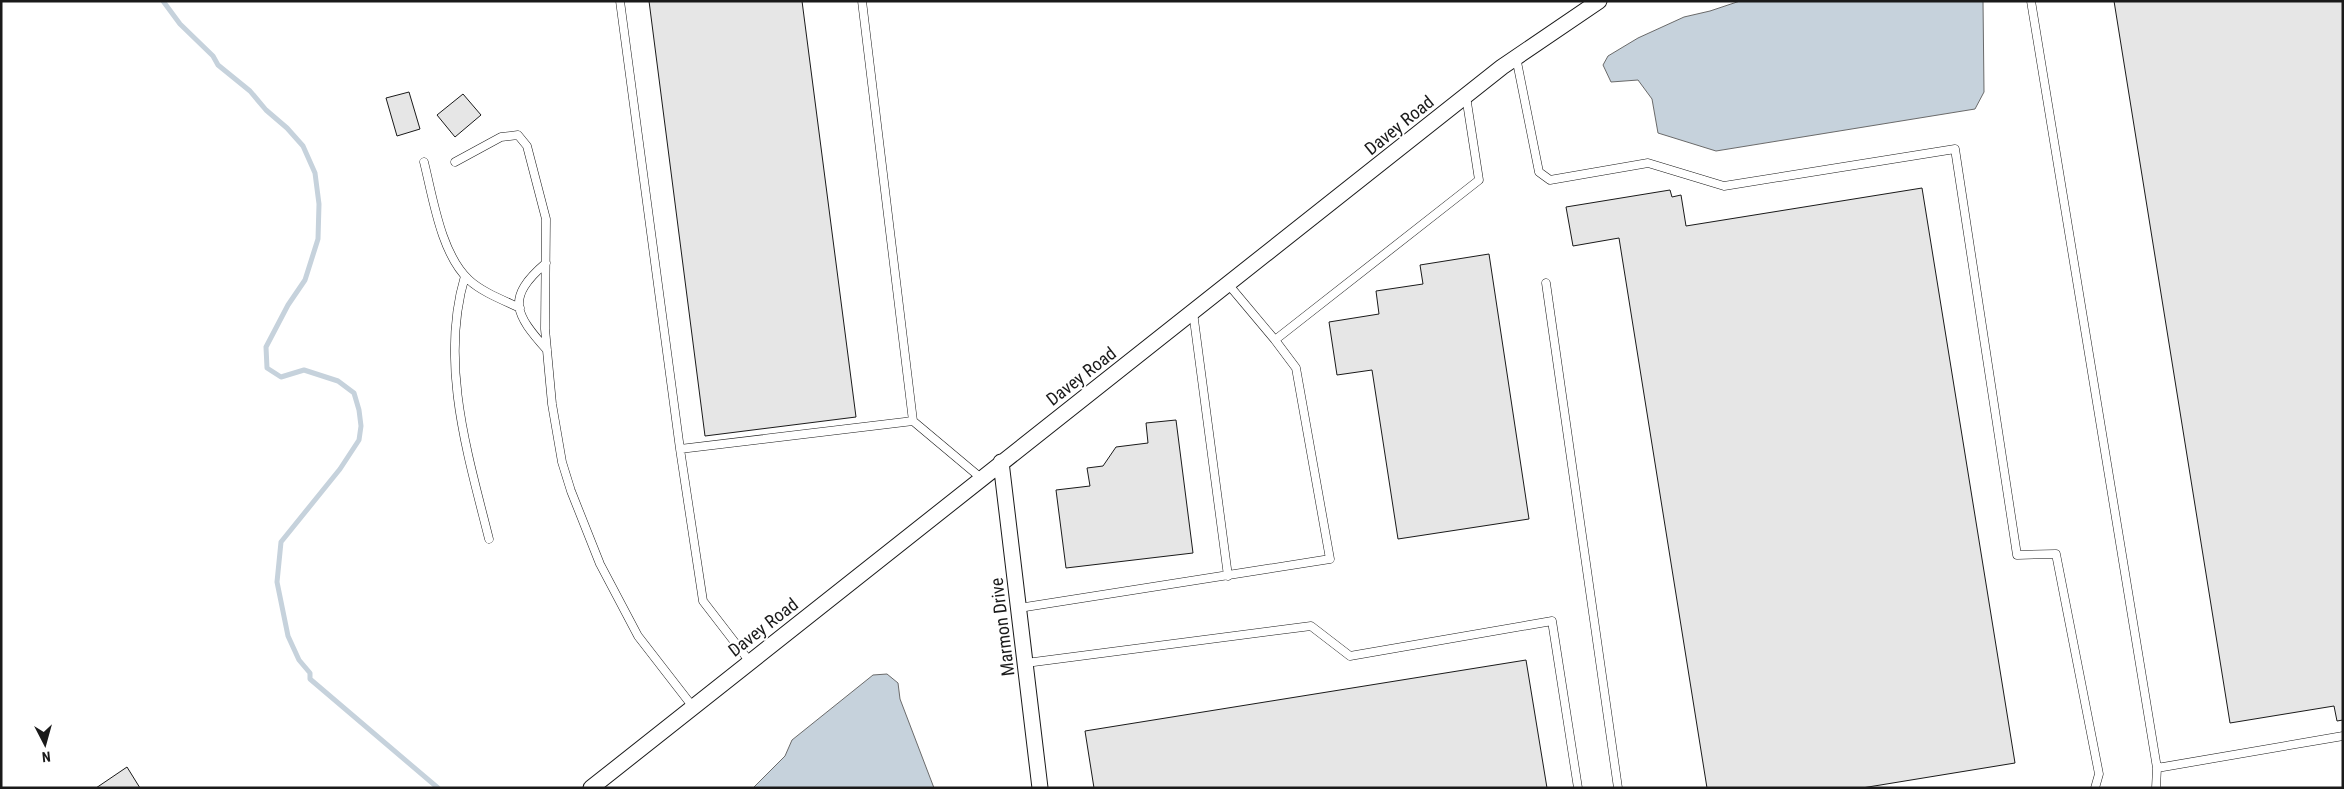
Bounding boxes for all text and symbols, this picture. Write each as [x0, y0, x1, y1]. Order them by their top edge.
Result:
street label: Davey Road [1360, 91, 1438, 159]
street label: Davey Road [1042, 342, 1120, 410]
street label: Marmon Drive [986, 577, 1018, 677]
street label: Davey Road [724, 593, 802, 661]
north arrow [20, 719, 70, 769]
text: N [41, 749, 51, 765]

